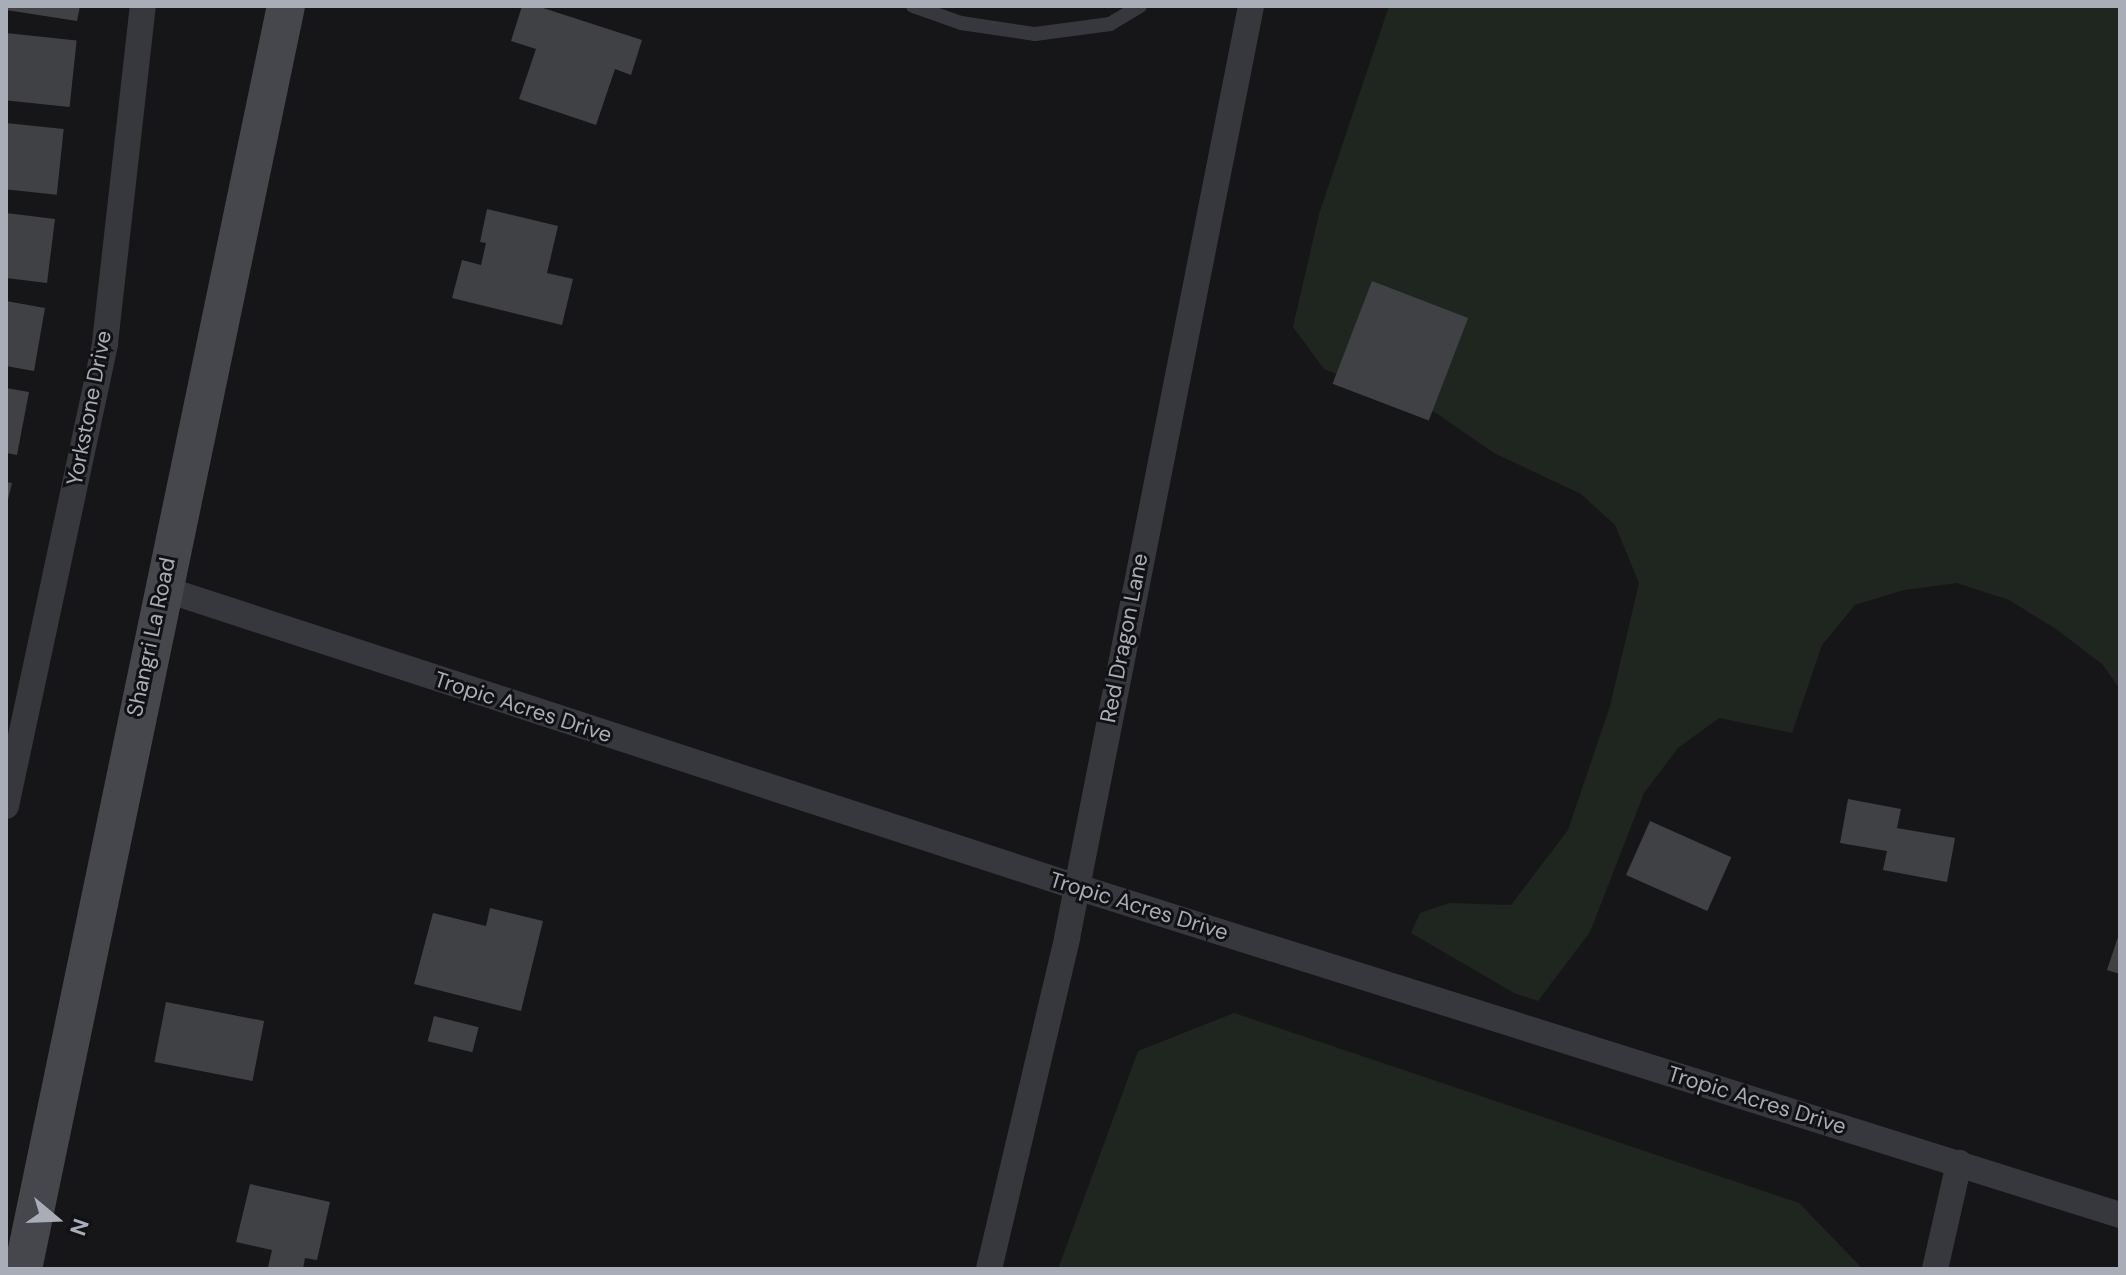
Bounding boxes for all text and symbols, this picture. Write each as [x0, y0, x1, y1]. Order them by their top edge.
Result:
street label: Yorkstone Drive [61, 328, 117, 488]
street label: Red Dragon Lane [1095, 551, 1153, 725]
street label: Shangri La Road [121, 555, 181, 719]
street label: Tropic Acres Drive [431, 666, 615, 748]
street label: Tropic Acres Drive [1047, 866, 1231, 946]
street label: Tropic Acres Drive [1665, 1060, 1849, 1140]
north arrow [16, 1179, 96, 1259]
text: N [63, 1215, 95, 1239]

